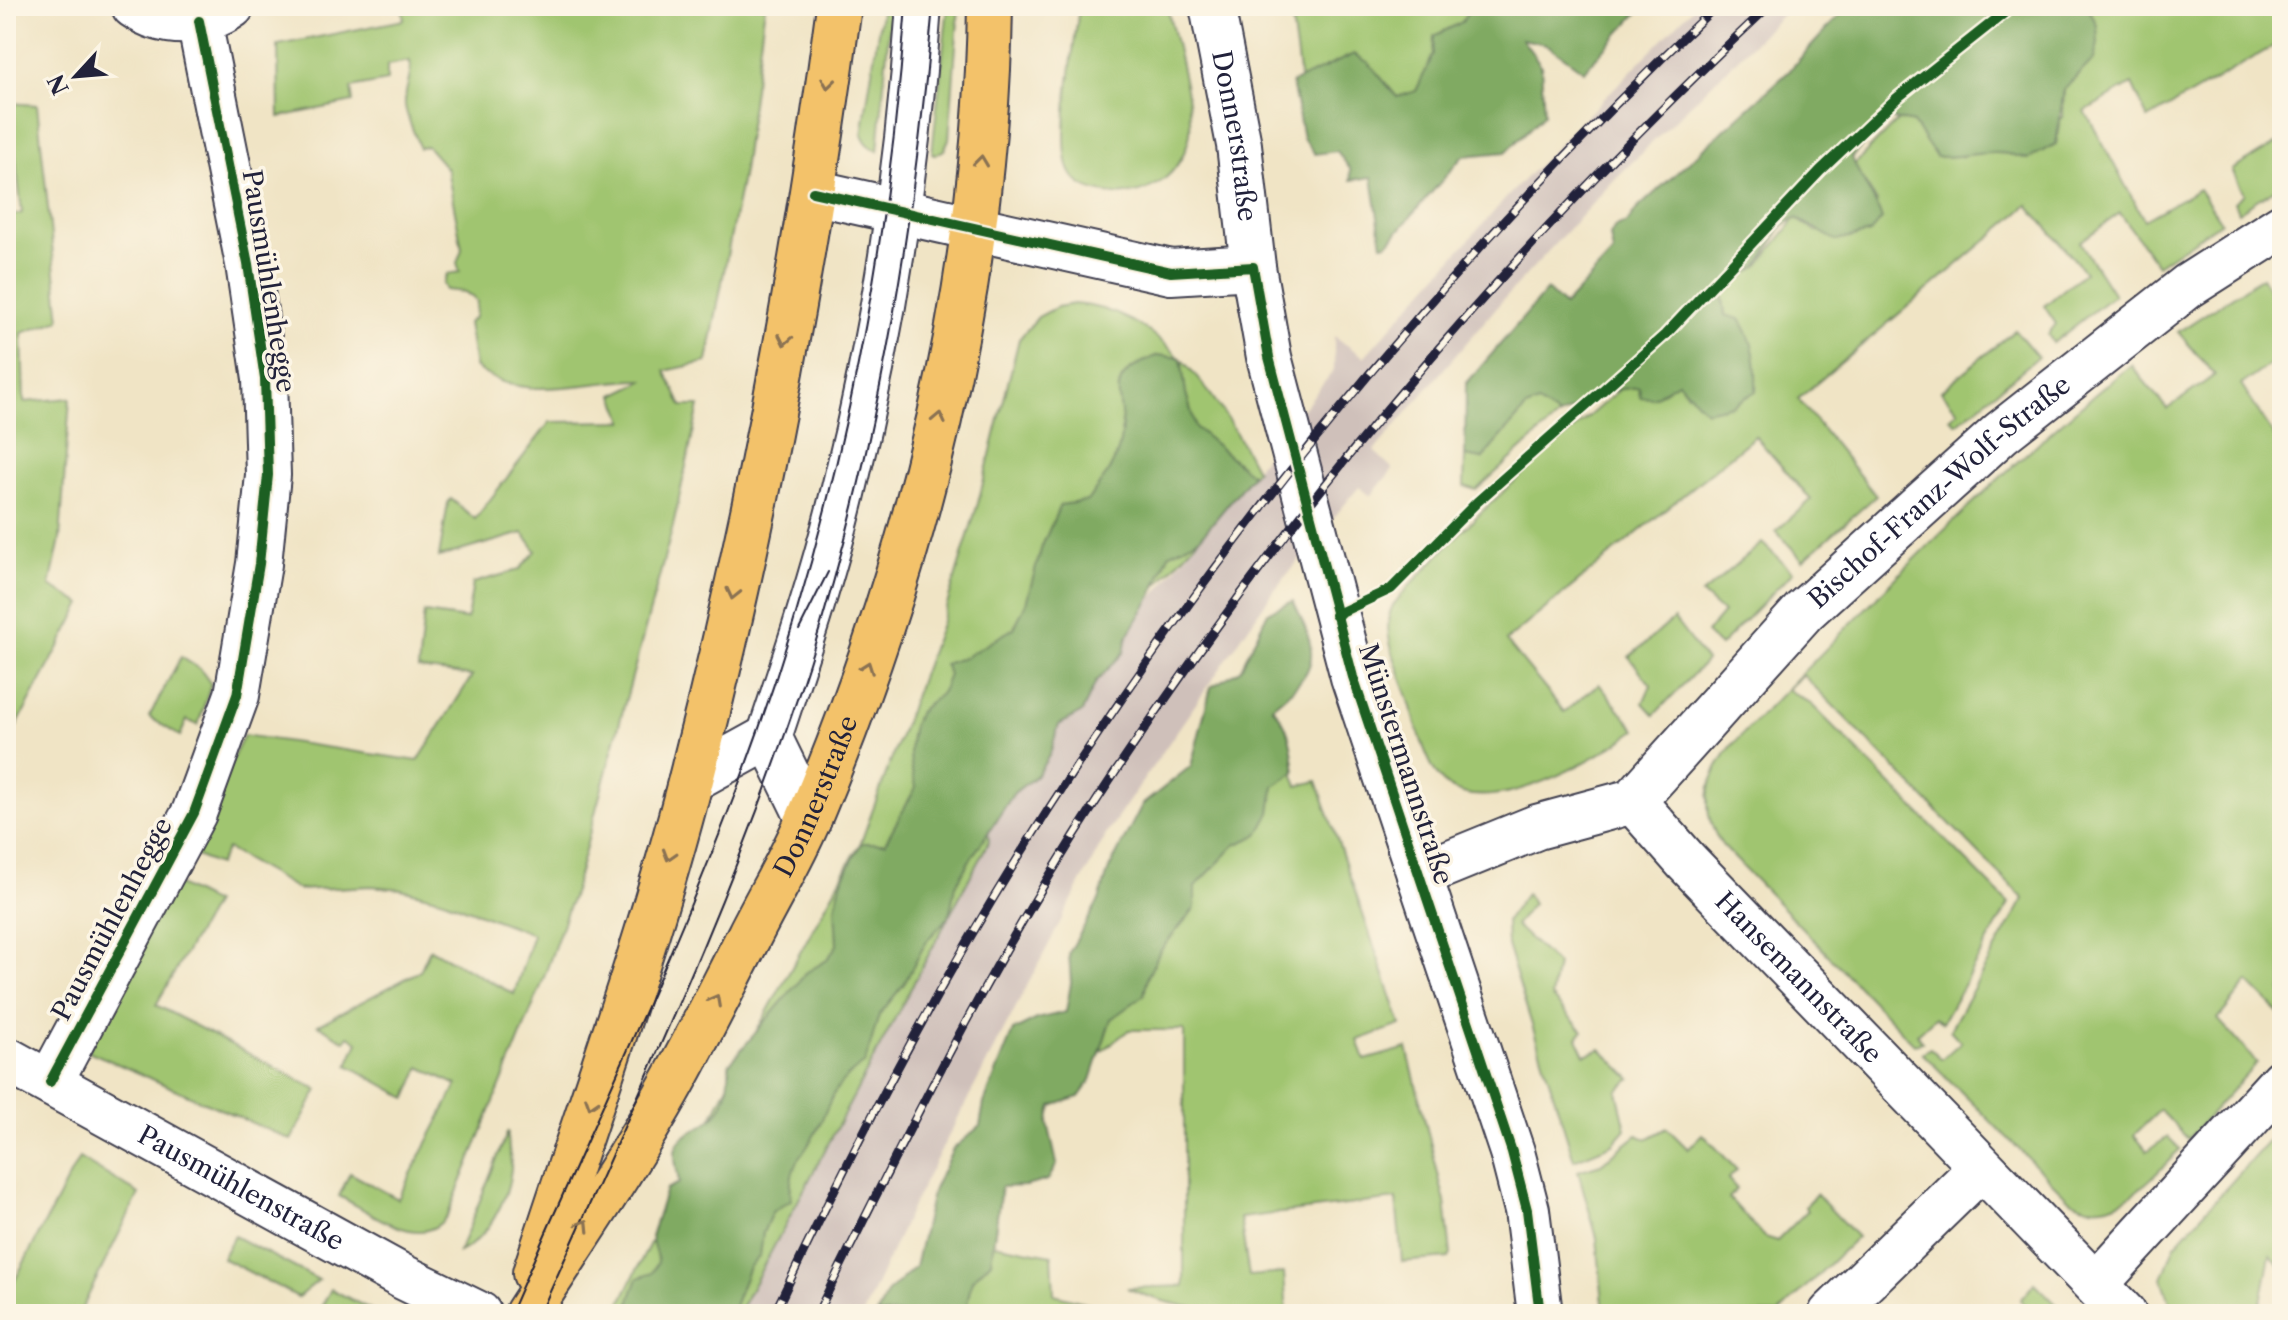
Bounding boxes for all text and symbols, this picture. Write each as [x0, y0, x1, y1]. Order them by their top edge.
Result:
north arrow [36, 36, 116, 116]
street label: Donnerstraße [1205, 48, 1264, 223]
text: N [42, 70, 75, 99]
one-way arrow [820, 76, 837, 90]
one-way arrow [973, 155, 990, 168]
street label: Pausmühlenhegge [236, 167, 302, 395]
one-way arrow [778, 333, 795, 346]
street label: Bischof-Franz-Wolf-Straße [1802, 369, 2077, 615]
one-way arrow [930, 411, 947, 425]
one-way arrow [726, 587, 743, 601]
street label: Münstermannstraße [1352, 639, 1460, 889]
one-way arrow [857, 661, 874, 675]
street label: Donnerstraße [767, 711, 864, 883]
street label: Pausmühlenhegge [45, 812, 179, 1026]
one-way arrow [662, 847, 678, 861]
street label: Hansemannstraße [1709, 885, 1889, 1070]
one-way arrow [706, 994, 721, 1009]
one-way arrow [584, 1095, 600, 1109]
street label: Pausmühlenstraße [132, 1119, 349, 1257]
one-way arrow [575, 1219, 590, 1234]

